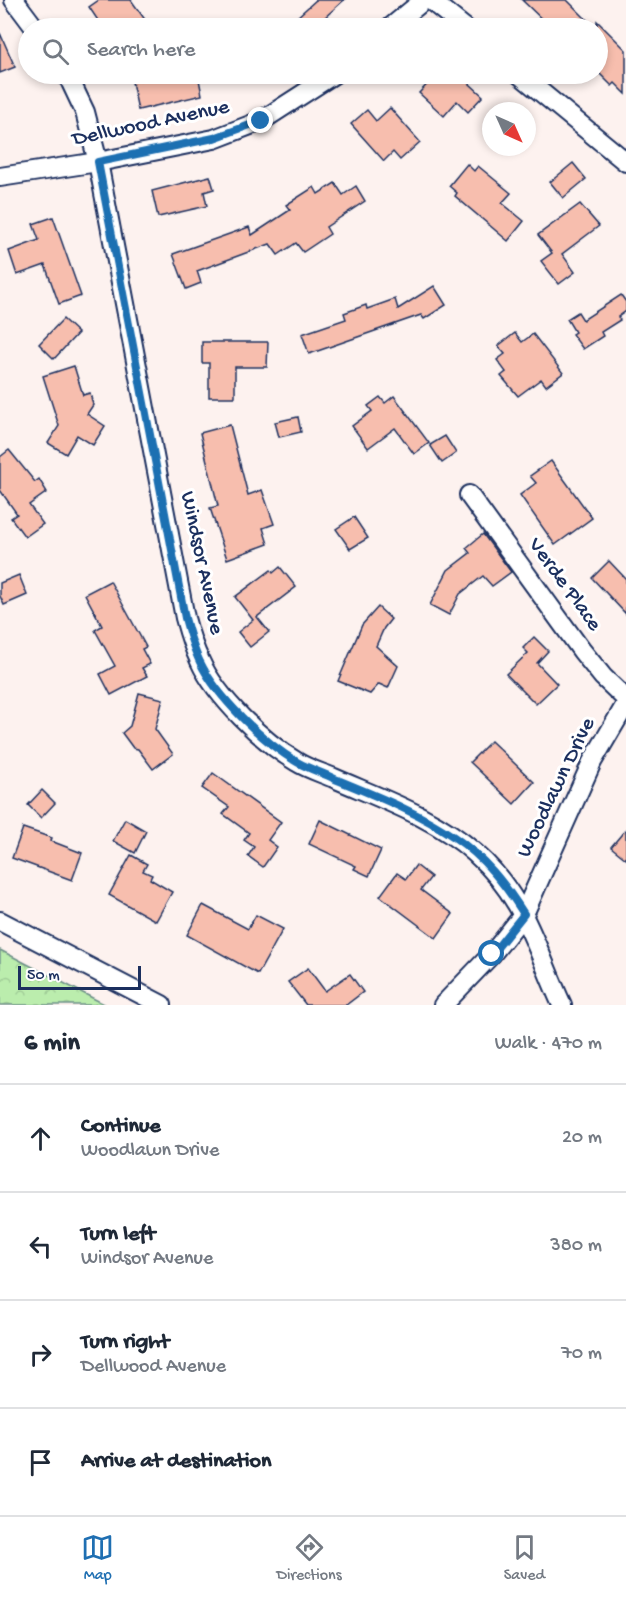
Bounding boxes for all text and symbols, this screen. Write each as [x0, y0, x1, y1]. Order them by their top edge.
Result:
search box [18, 18, 608, 84]
icon: search [39, 35, 72, 68]
text: Search here [87, 38, 195, 64]
street label: Dellwood Avenue [68, 95, 232, 154]
north arrow [482, 102, 536, 156]
route end [247, 107, 273, 133]
street label: Windsor Avenue [173, 489, 229, 637]
street label: Verde Place [521, 533, 607, 637]
street label: Woodlawn Drive [512, 713, 602, 862]
route start [478, 940, 504, 966]
scale bar [18, 963, 141, 990]
text: 50 m [27, 967, 60, 986]
text: 6 min [24, 1029, 80, 1060]
text: Walk · 470 m [495, 1033, 602, 1056]
text: Continue [81, 1114, 161, 1140]
icon: ahead [24, 1122, 57, 1155]
text: 20 m [562, 1127, 602, 1150]
text: Woodlawn Drive [81, 1140, 219, 1163]
text: Turn left [81, 1222, 155, 1248]
icon: left [24, 1230, 57, 1263]
text: 380 m [550, 1235, 602, 1258]
text: Windsor Avenue [81, 1248, 213, 1271]
text: Turn right [81, 1330, 169, 1356]
icon: right [24, 1338, 57, 1371]
text: 70 m [561, 1343, 602, 1366]
text: Dellwood Avenue [81, 1356, 226, 1379]
icon: arrive [24, 1446, 57, 1479]
text: Arrive at destination [81, 1449, 271, 1475]
tab: Map [81, 1531, 114, 1586]
tab: Directions [276, 1531, 342, 1586]
tab: Saved [504, 1531, 545, 1586]

